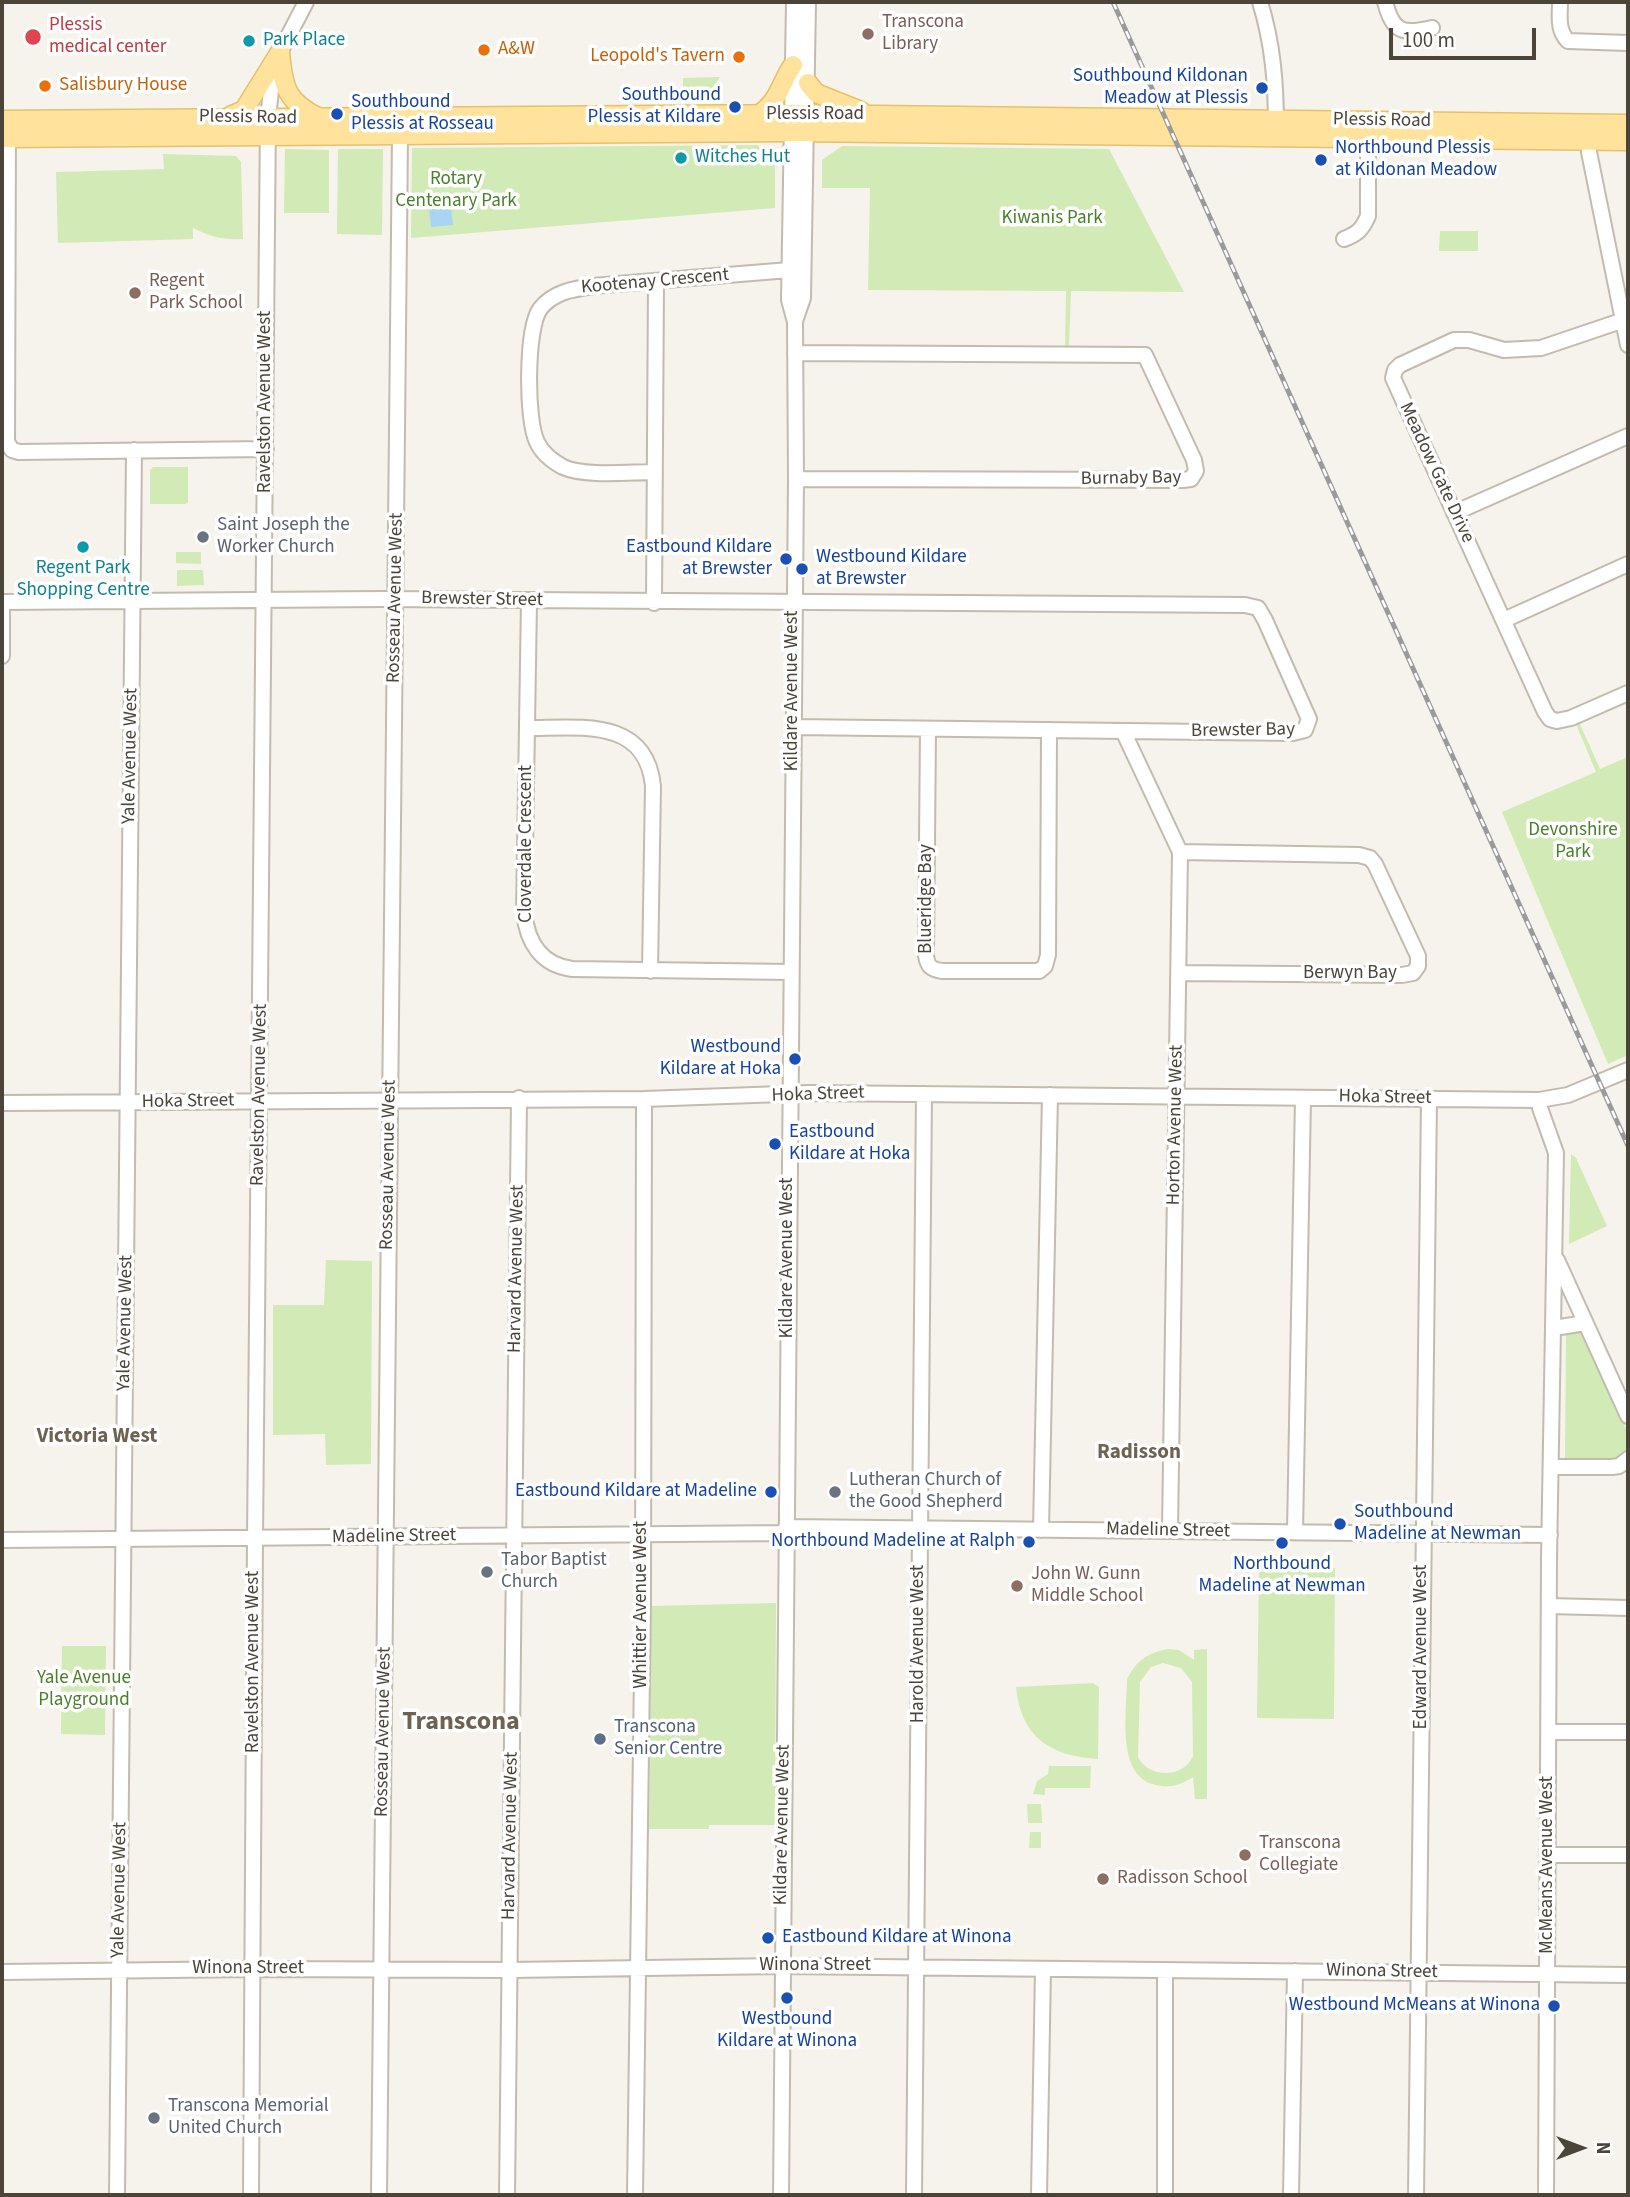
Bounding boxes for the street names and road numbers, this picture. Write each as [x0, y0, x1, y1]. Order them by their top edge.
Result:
street label: Plessis Road [766, 104, 864, 126]
street label: Plessis Road [199, 106, 297, 130]
street label: Plessis Road [1333, 109, 1431, 133]
street label: Kootenay Crescent [580, 264, 730, 300]
street label: Ravelston Avenue West [255, 311, 277, 493]
street label: Meadow Gate Drive [1393, 399, 1479, 547]
street label: Burnaby Bay [1080, 467, 1182, 491]
street label: Rosseau Avenue West [383, 513, 409, 683]
street label: Brewster Street [421, 588, 543, 612]
street label: Kildare Avenue West [782, 611, 804, 771]
street label: Yale Avenue West [118, 688, 144, 824]
street label: Brewster Bay [1191, 719, 1295, 743]
street label: Cloverdale Crescent [516, 765, 538, 923]
street label: Blueridge Bay [916, 844, 938, 954]
street label: Berwyn Bay [1303, 963, 1397, 985]
street label: Ravelston Avenue West [247, 1004, 273, 1186]
street label: Horton Avenue West [1163, 1044, 1189, 1206]
street label: Rosseau Avenue West [376, 1080, 402, 1250]
street label: Hoka Street [771, 1082, 865, 1108]
street label: Hoka Street [1338, 1086, 1432, 1110]
street label: Hoka Street [141, 1090, 235, 1114]
street label: Kildare Avenue West [777, 1178, 799, 1338]
street label: Harvard Avenue West [504, 1185, 530, 1353]
street label: Yale Avenue West [113, 1255, 139, 1391]
street label: Madeline Street [1106, 1519, 1230, 1543]
street label: Whittier Avenue West [631, 1521, 653, 1689]
street label: Madeline Street [332, 1525, 456, 1549]
street label: Harold Avenue West [908, 1565, 930, 1723]
street label: Edward Avenue West [1411, 1565, 1433, 1729]
street label: Ravelston Avenue West [243, 1571, 265, 1753]
street label: Rosseau Avenue West [371, 1647, 397, 1817]
street label: Kildare Avenue West [770, 1744, 796, 1906]
street label: Harvard Avenue West [498, 1752, 524, 1920]
street label: McMeans Avenue West [1537, 1776, 1559, 1954]
street label: Yale Avenue West [107, 1822, 133, 1958]
street label: Winona Street [759, 1955, 871, 1977]
street label: Winona Street [192, 1958, 304, 1980]
street label: Winona Street [1326, 1960, 1438, 1984]

